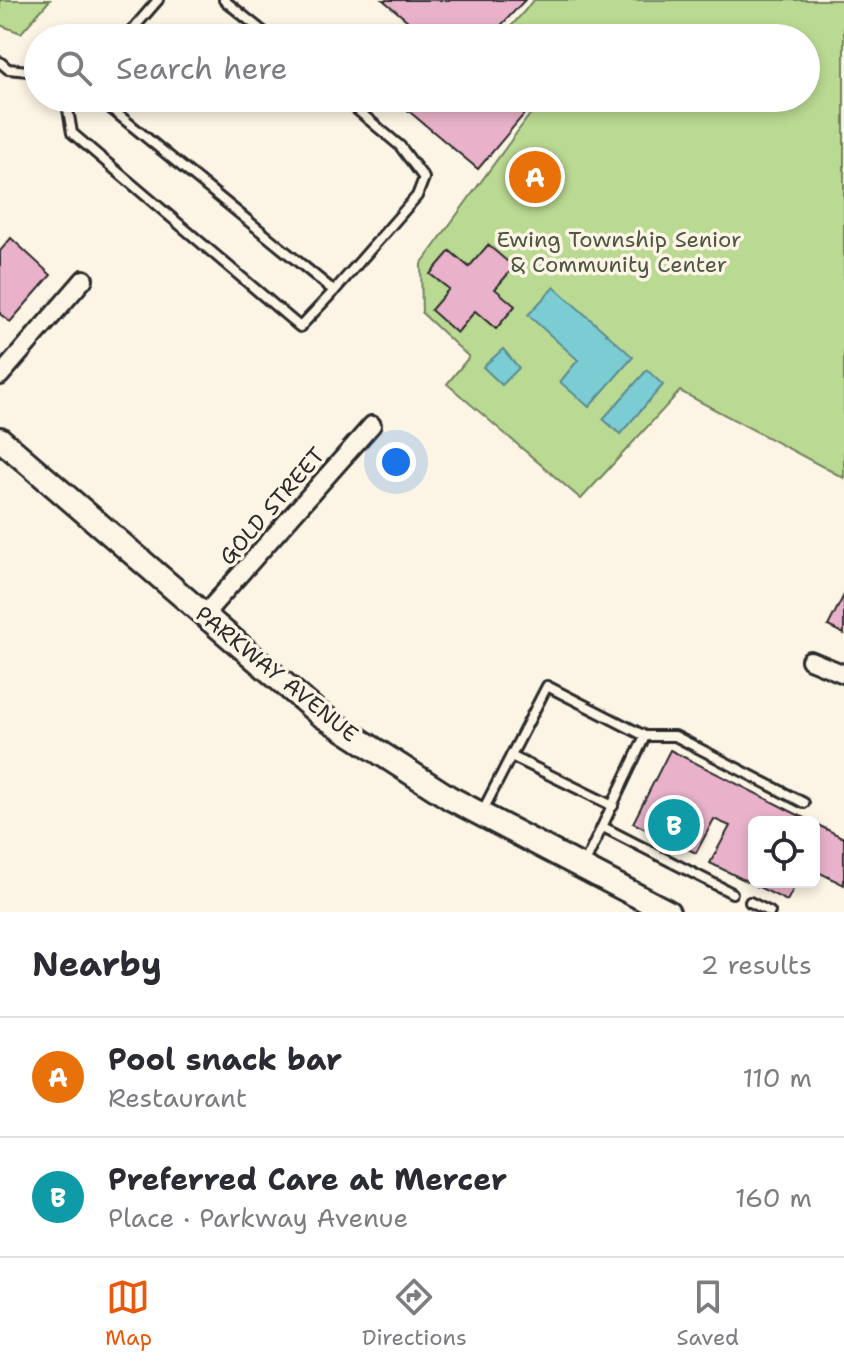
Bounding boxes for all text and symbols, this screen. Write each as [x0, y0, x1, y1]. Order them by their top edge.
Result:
search box [24, 24, 820, 112]
icon: search [52, 46, 96, 90]
text: Search here [116, 48, 287, 89]
pin: A [509, 147, 561, 207]
park label: Ewing Township Senior & Community Center [496, 225, 742, 279]
street label: GOLD STREET [213, 441, 331, 571]
your location [376, 442, 416, 482]
street label: PARKWAY AVENUE [190, 599, 364, 749]
pin: B [648, 795, 700, 855]
map controls [748, 816, 820, 888]
button: locate [748, 816, 820, 888]
text: Nearby [32, 941, 162, 987]
text: 2 results [700, 947, 812, 982]
text: Pool snack bar [108, 1039, 342, 1080]
text: A [48, 1060, 68, 1095]
text: 110 m [742, 1060, 812, 1095]
text: Restaurant [108, 1080, 247, 1115]
text: Preferred Care at Mercer [108, 1159, 507, 1200]
text: B [50, 1180, 66, 1215]
text: 160 m [735, 1180, 812, 1215]
text: Place · Parkway Avenue [108, 1200, 408, 1235]
tab: Map [105, 1275, 152, 1352]
tab: Directions [362, 1275, 467, 1352]
tab: Saved [677, 1275, 739, 1352]

